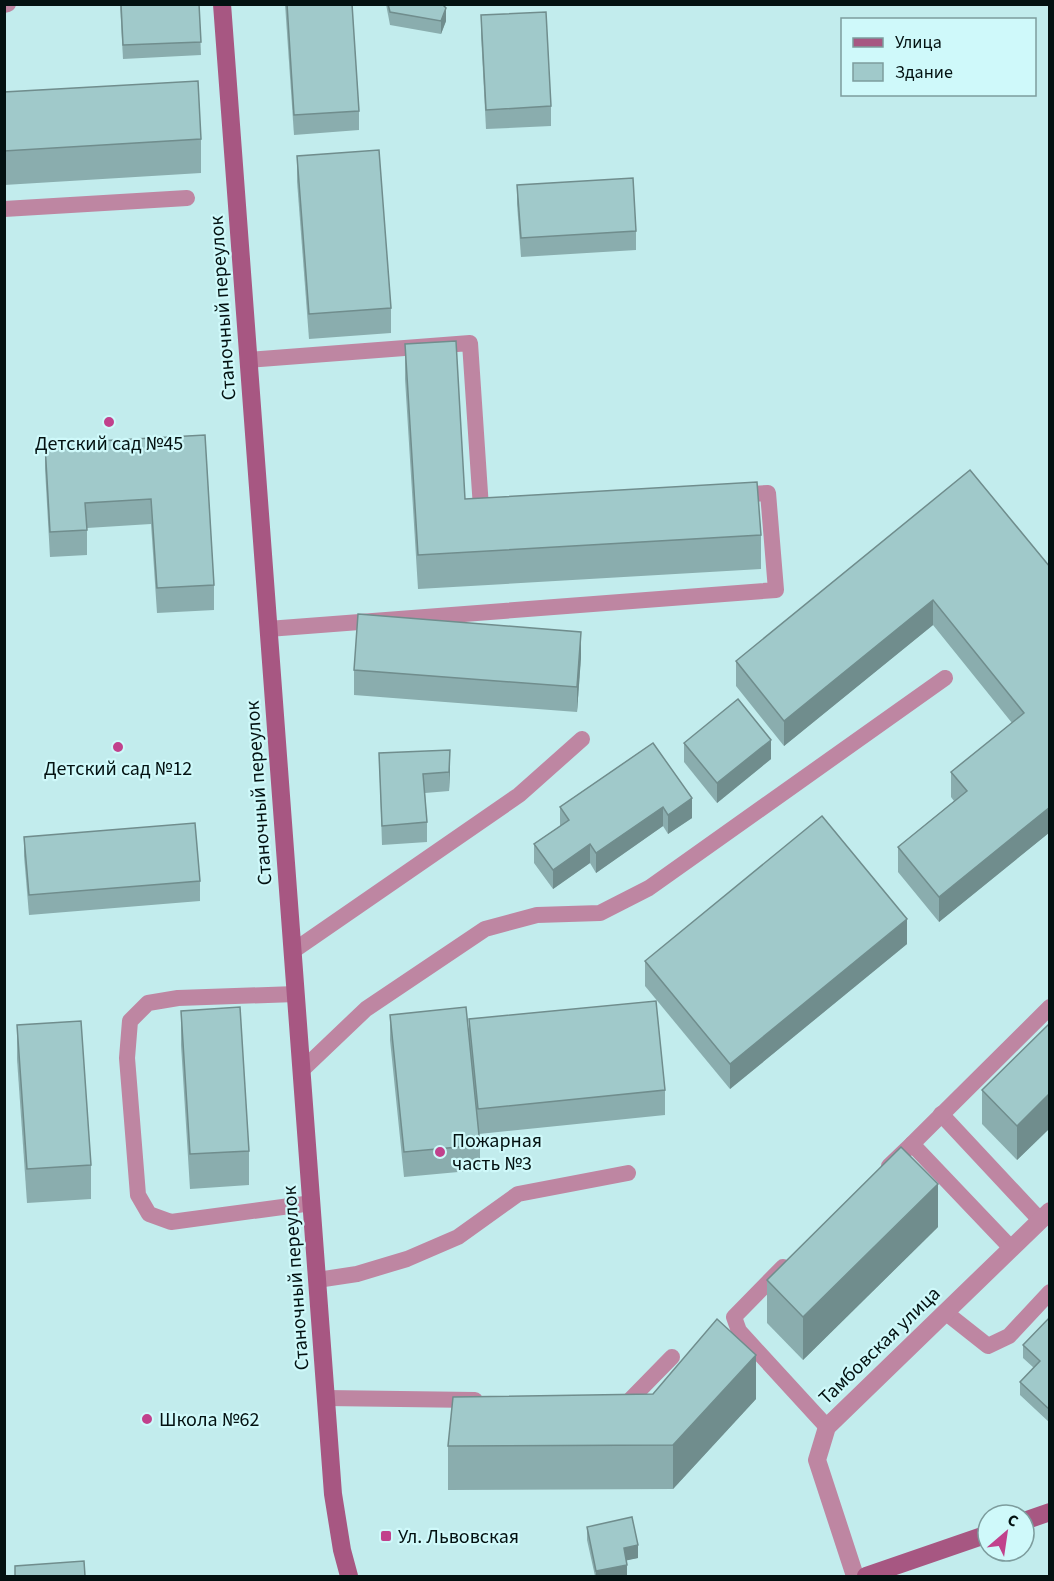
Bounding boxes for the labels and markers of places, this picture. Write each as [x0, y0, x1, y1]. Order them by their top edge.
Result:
marker: Детский сад №45 [102, 415, 116, 429]
place label: Детский сад №45 [35, 430, 183, 458]
marker: Детский сад №12 [111, 740, 125, 754]
place label: Детский сад №12 [44, 755, 192, 783]
place label: Пожарная часть №3 [452, 1127, 542, 1178]
marker: Пожарная часть №3 [433, 1145, 447, 1159]
place label: Школа №62 [159, 1406, 259, 1434]
marker: Школа №62 [140, 1412, 154, 1426]
place label: Ул. Львовская [398, 1523, 519, 1551]
marker: Ул. Львовская [379, 1529, 393, 1543]

